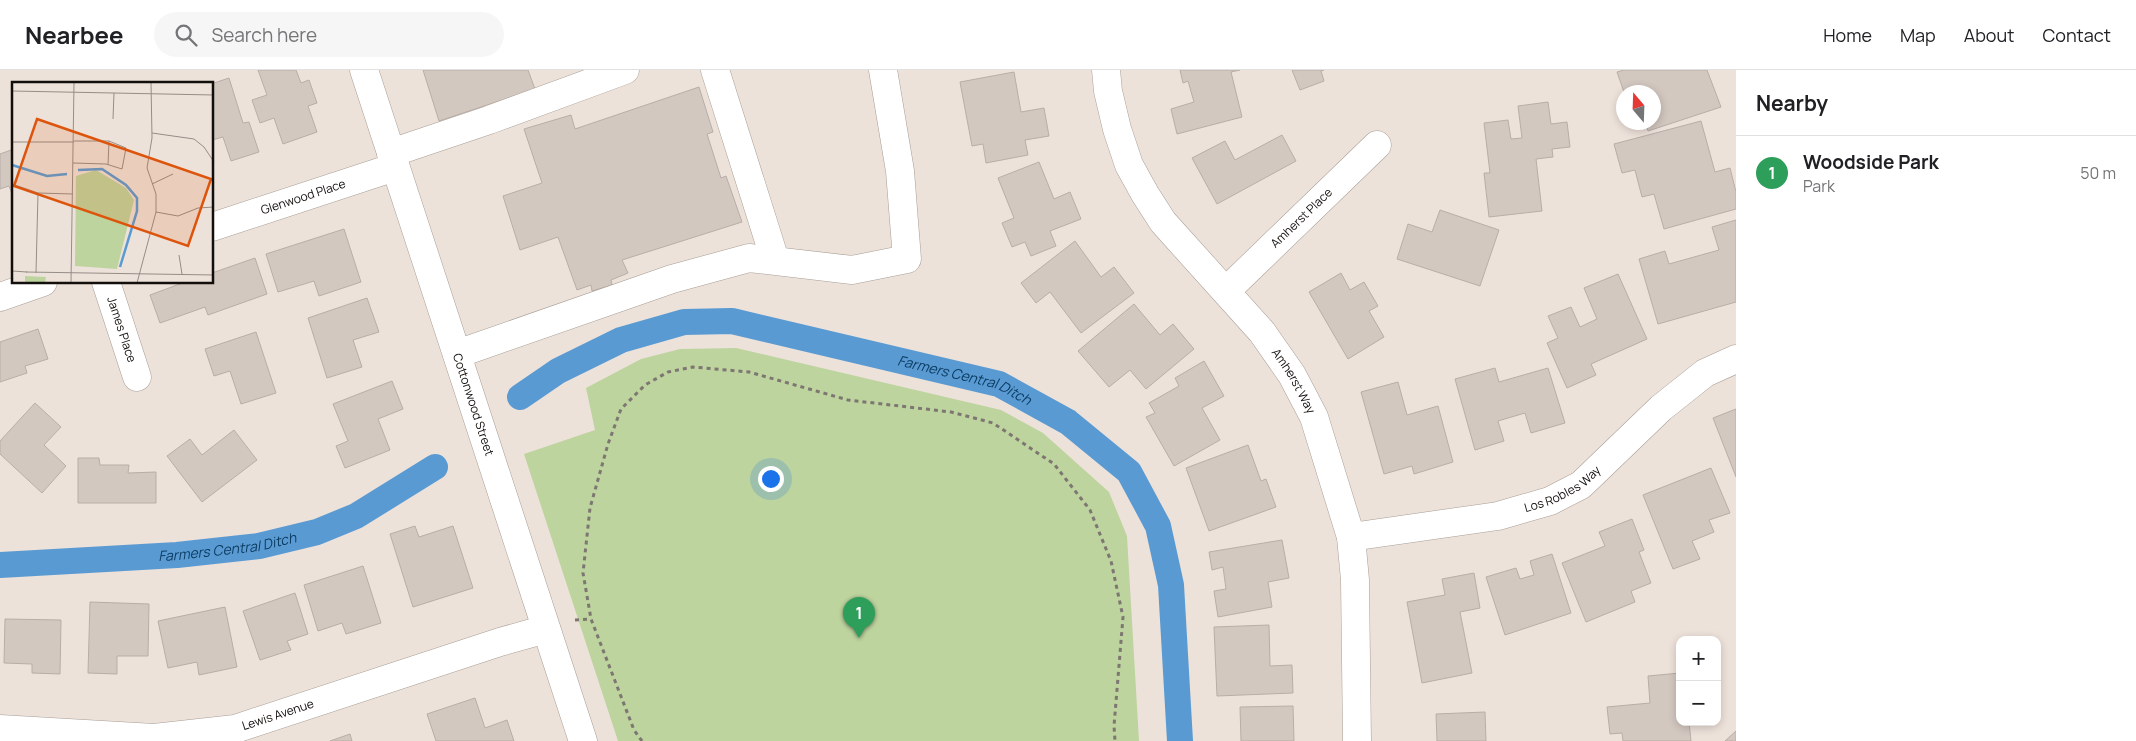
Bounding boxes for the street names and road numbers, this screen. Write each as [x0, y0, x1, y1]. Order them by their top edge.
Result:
street label: Glenwood Place [259, 175, 348, 218]
street label: Amherst Place [1267, 184, 1336, 251]
street label: James Place [103, 294, 141, 364]
street label: Amherst Way [1268, 345, 1320, 417]
street label: Cottonwood Street [449, 351, 498, 458]
street label: Los Robles Way [1522, 461, 1605, 516]
street label: Lewis Avenue [240, 695, 316, 734]

